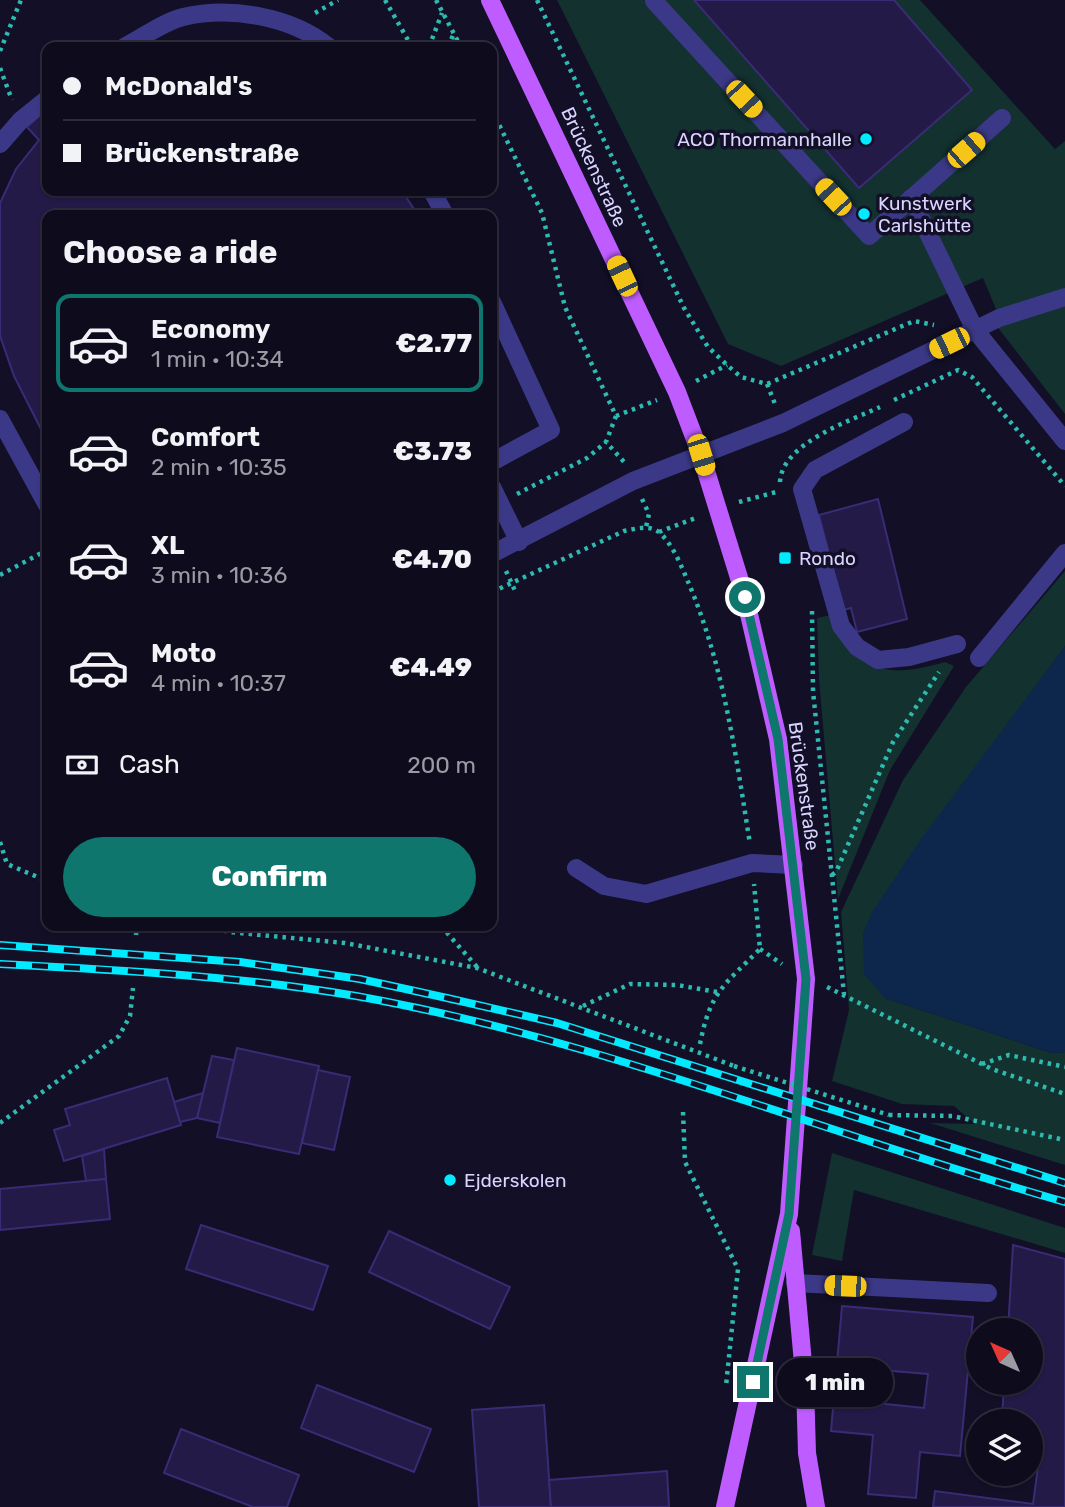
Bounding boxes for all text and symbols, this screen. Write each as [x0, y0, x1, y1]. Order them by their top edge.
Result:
text: McDonald's [105, 71, 253, 102]
car [722, 76, 767, 122]
street label: Brückenstraße [556, 103, 632, 231]
place label: ACO Thormannhalle [677, 128, 852, 151]
car [944, 128, 989, 172]
marker: ACO Thormannhalle [858, 131, 874, 147]
text: Brückenstraße [105, 138, 299, 169]
car [811, 174, 856, 220]
place label: Kunstwerk Carlshütte [878, 192, 972, 237]
marker: Kunstwerk Carlshütte [856, 206, 872, 222]
text: Choose a ride [63, 233, 277, 271]
car [604, 253, 641, 299]
icon: car [67, 312, 130, 375]
text: Economy [151, 314, 270, 345]
car [926, 324, 973, 362]
text: €2.77 [395, 328, 472, 359]
text: 1 min · 10:34 [151, 345, 284, 373]
icon: car [67, 420, 130, 483]
text: Comfort [151, 422, 260, 453]
car [685, 432, 718, 478]
text: €3.73 [393, 436, 472, 467]
text: 2 min · 10:35 [151, 453, 287, 481]
icon: car [67, 528, 130, 591]
text: XL [151, 530, 184, 561]
text: €4.70 [392, 544, 472, 575]
place label: Rondo [799, 547, 856, 570]
marker: Rondo [777, 550, 793, 566]
text: 3 min · 10:36 [151, 561, 287, 589]
route start [729, 581, 761, 613]
icon: car [67, 636, 130, 699]
text: Moto [151, 638, 216, 669]
text: €4.49 [390, 652, 472, 683]
text: 4 min · 10:37 [151, 669, 286, 697]
street label: Brückenstraße [784, 720, 824, 852]
icon: cash [63, 746, 101, 784]
text: Cash [119, 749, 180, 780]
text: 200 m [407, 751, 476, 779]
button: Confirm [63, 837, 476, 917]
place label: Ejderskolen [464, 1169, 566, 1192]
marker: Ejderskolen [442, 1172, 458, 1188]
car [824, 1275, 867, 1297]
north arrow [966, 1318, 1043, 1395]
map controls [966, 1318, 1043, 1486]
callout: 1 min [778, 1358, 893, 1406]
route end [737, 1366, 769, 1398]
text: 1 min [805, 1368, 865, 1396]
button: layers [966, 1409, 1043, 1486]

